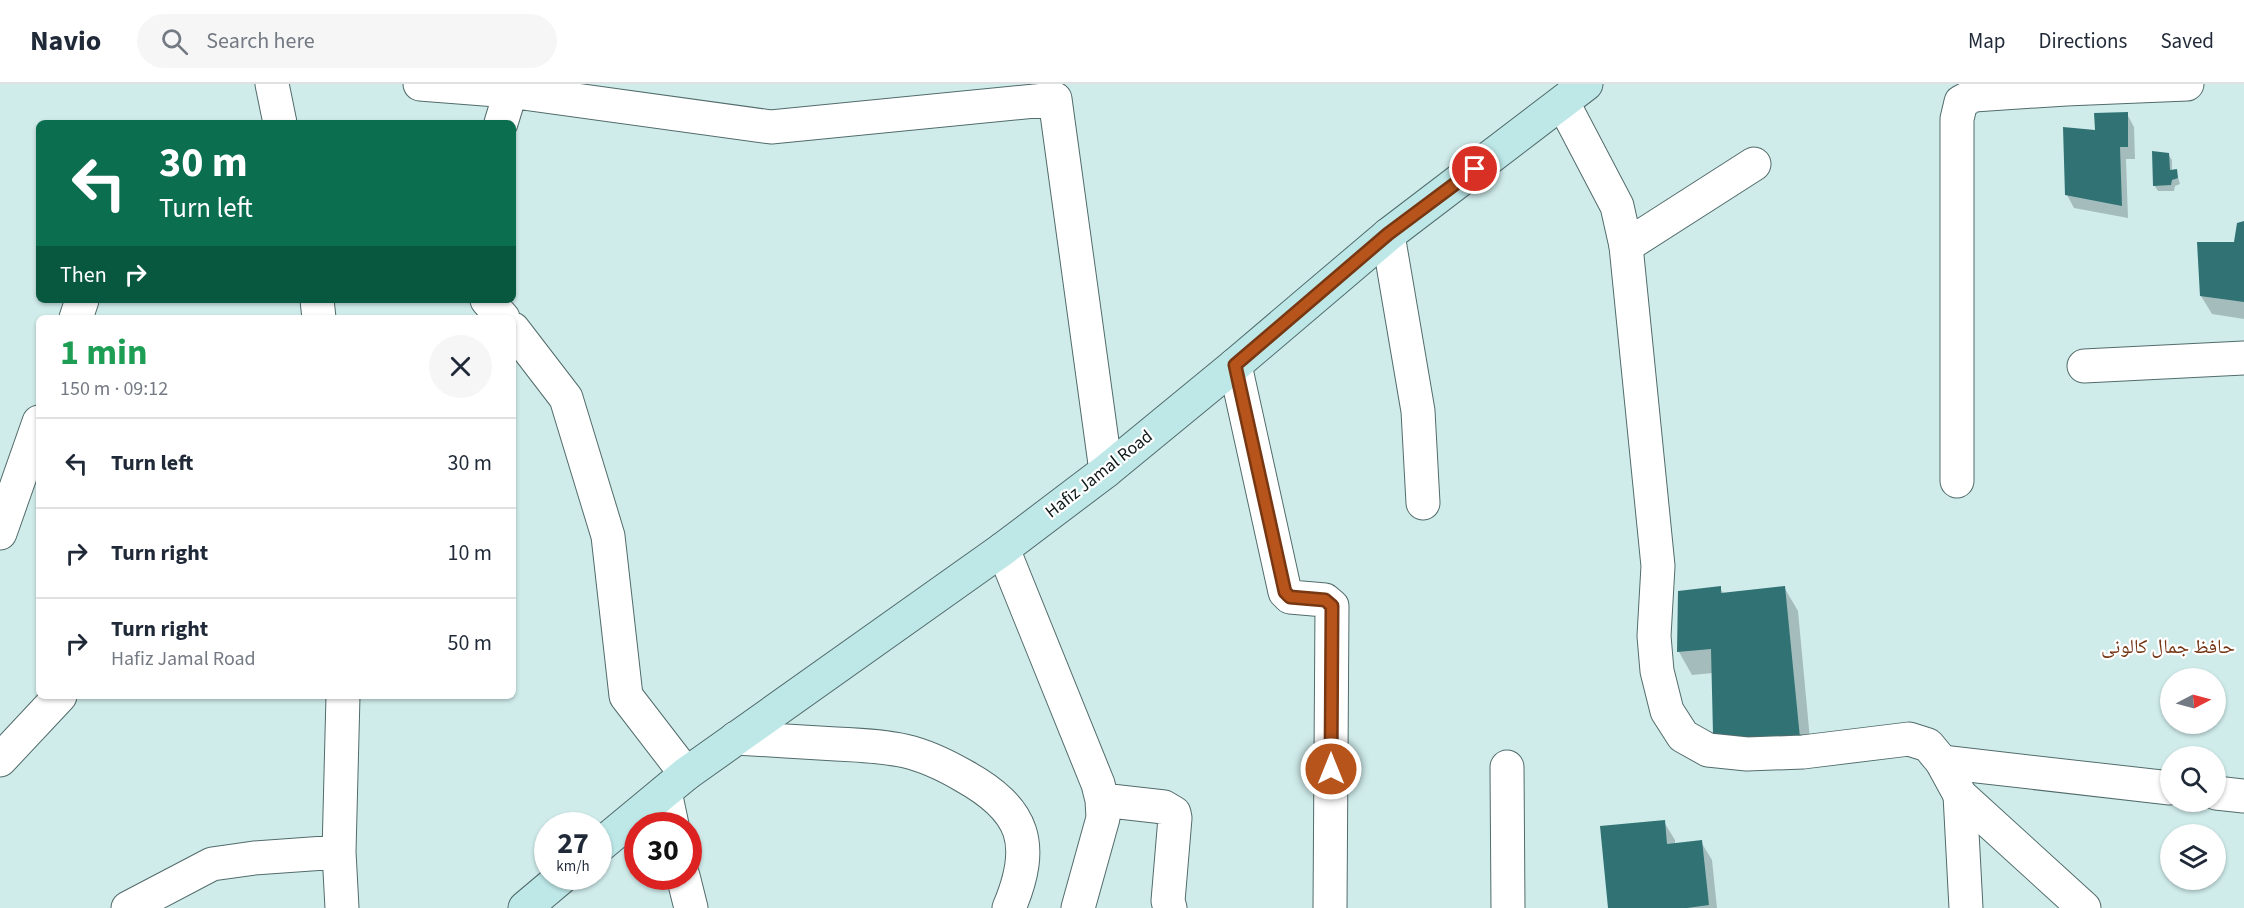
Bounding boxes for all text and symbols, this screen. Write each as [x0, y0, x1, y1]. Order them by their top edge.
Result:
search box [137, 14, 557, 68]
text: Navio [30, 21, 101, 61]
icon: search [158, 25, 191, 58]
text: Search here [206, 25, 315, 57]
text: Map [1968, 26, 2006, 56]
text: Directions [2039, 26, 2127, 56]
text: Saved [2160, 26, 2214, 56]
text: 30 m [159, 133, 248, 193]
pin [1449, 143, 1500, 194]
icon: left [60, 144, 138, 222]
icon: arrive [1458, 152, 1491, 185]
text: Turn left [159, 189, 253, 228]
icon: right [119, 258, 152, 291]
text: Then [60, 259, 107, 291]
text: 1 min [60, 327, 148, 378]
button: close [429, 335, 492, 398]
text: 150 m · 09:12 [60, 375, 168, 403]
street label: Hafiz Jamal Road [1040, 424, 1158, 524]
icon: left [60, 447, 93, 480]
text: Turn left [111, 447, 193, 479]
text: 30 m [447, 447, 492, 479]
icon: right [60, 537, 93, 570]
text: Turn right [111, 537, 208, 569]
text: 10 m [447, 537, 492, 569]
text: Turn right [111, 613, 208, 645]
icon: right [60, 627, 93, 660]
text: 50 m [447, 627, 492, 659]
district label: حافظ جمال کالونی [2101, 633, 2235, 661]
text: Hafiz Jamal Road [111, 645, 256, 673]
north arrow [2160, 668, 2226, 734]
map controls [2160, 668, 2226, 890]
position arrow [1299, 737, 1363, 801]
button: search [2160, 746, 2226, 812]
speed limit sign: 30 [624, 812, 702, 890]
text: 27 [557, 822, 589, 865]
button: layers [2160, 824, 2226, 890]
text: km/h [556, 856, 590, 877]

